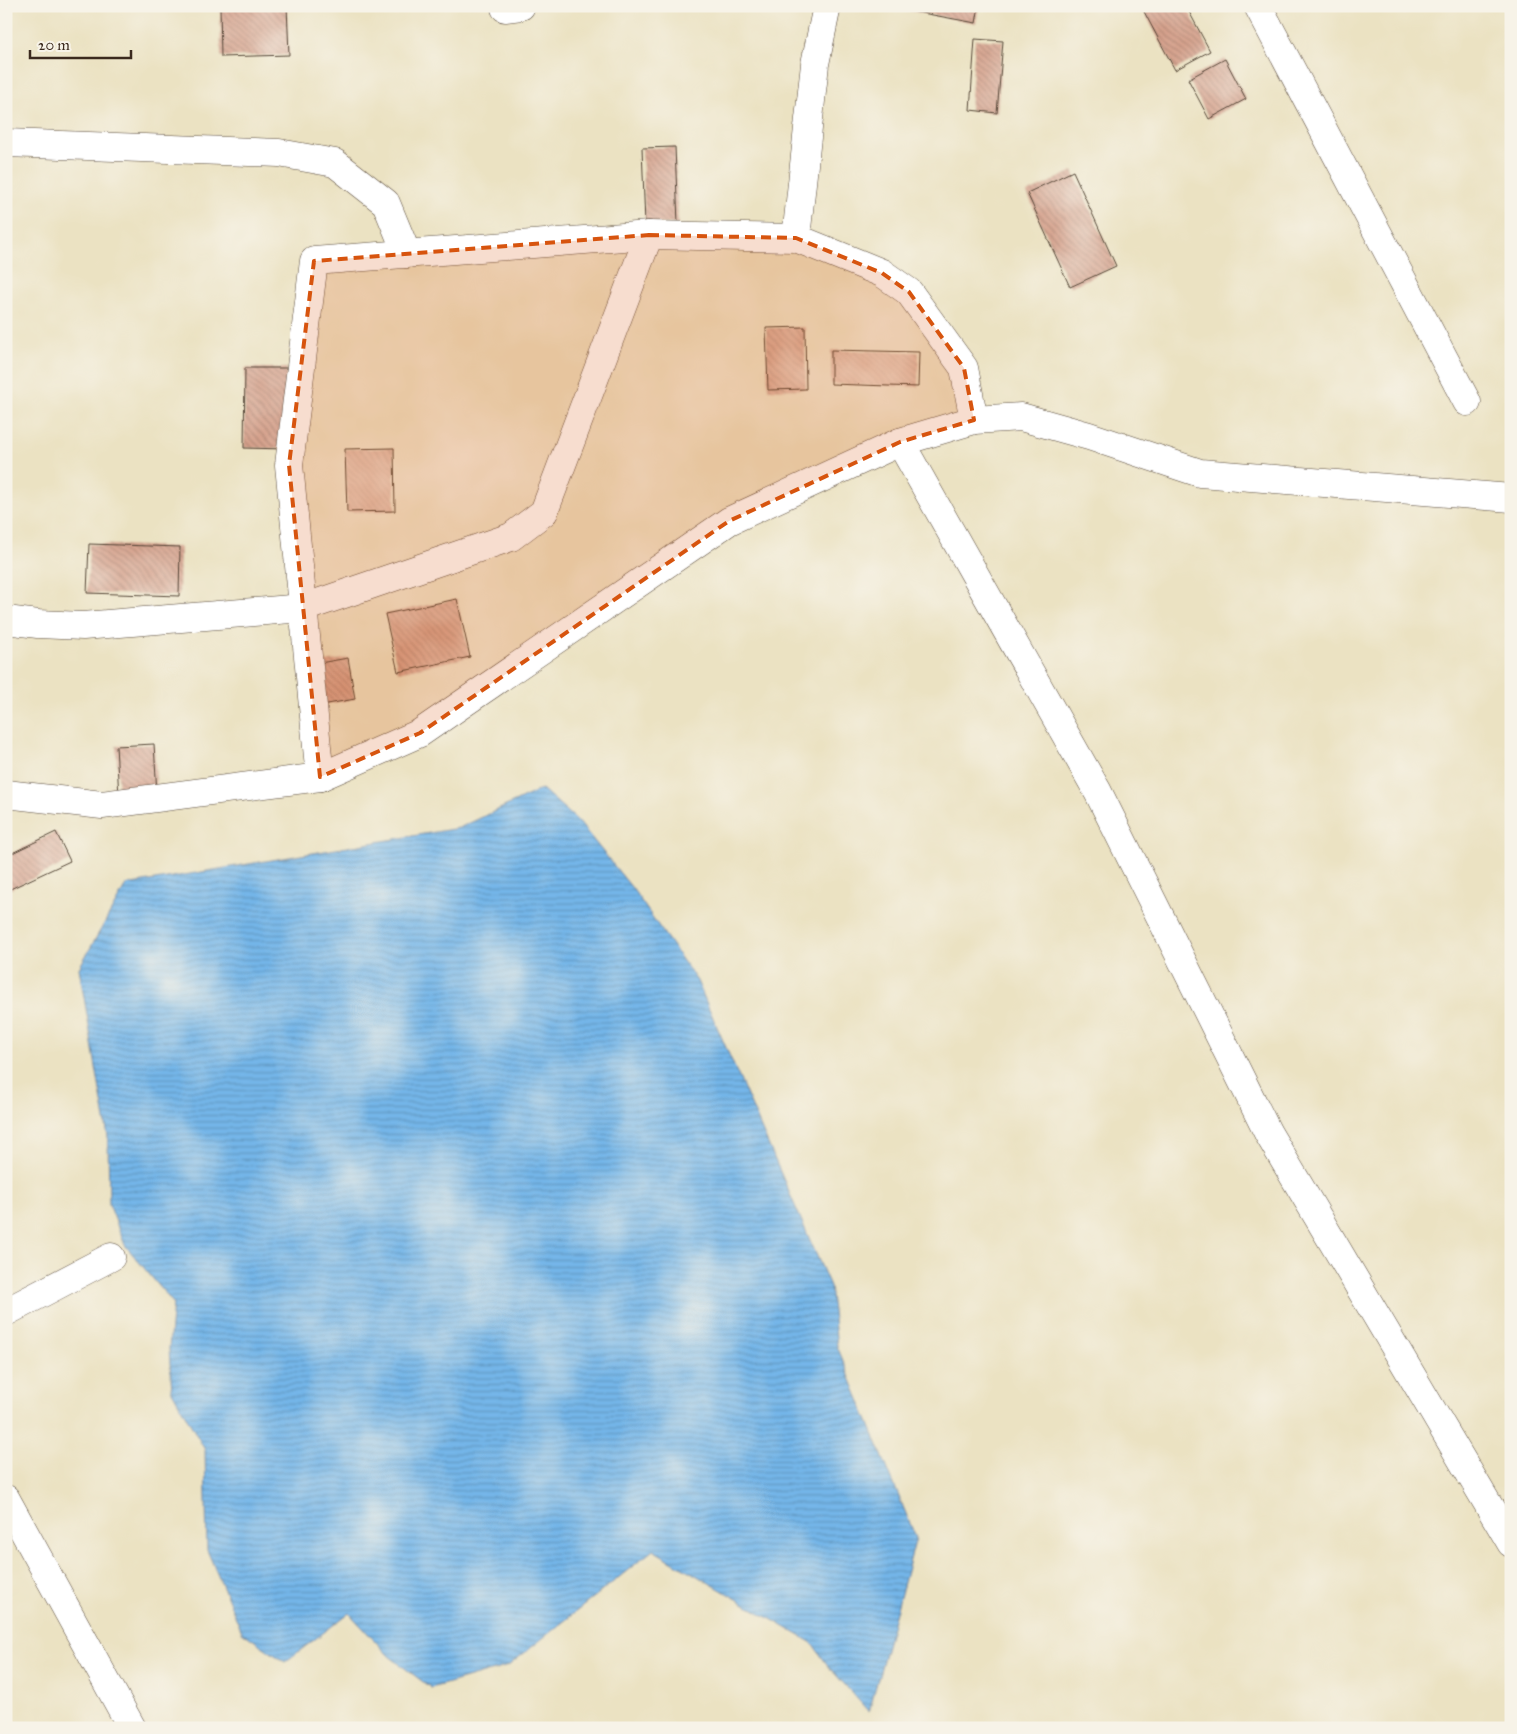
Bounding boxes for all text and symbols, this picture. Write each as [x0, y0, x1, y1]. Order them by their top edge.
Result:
scale bar [30, 28, 131, 60]
text: 20 m [38, 36, 70, 54]

